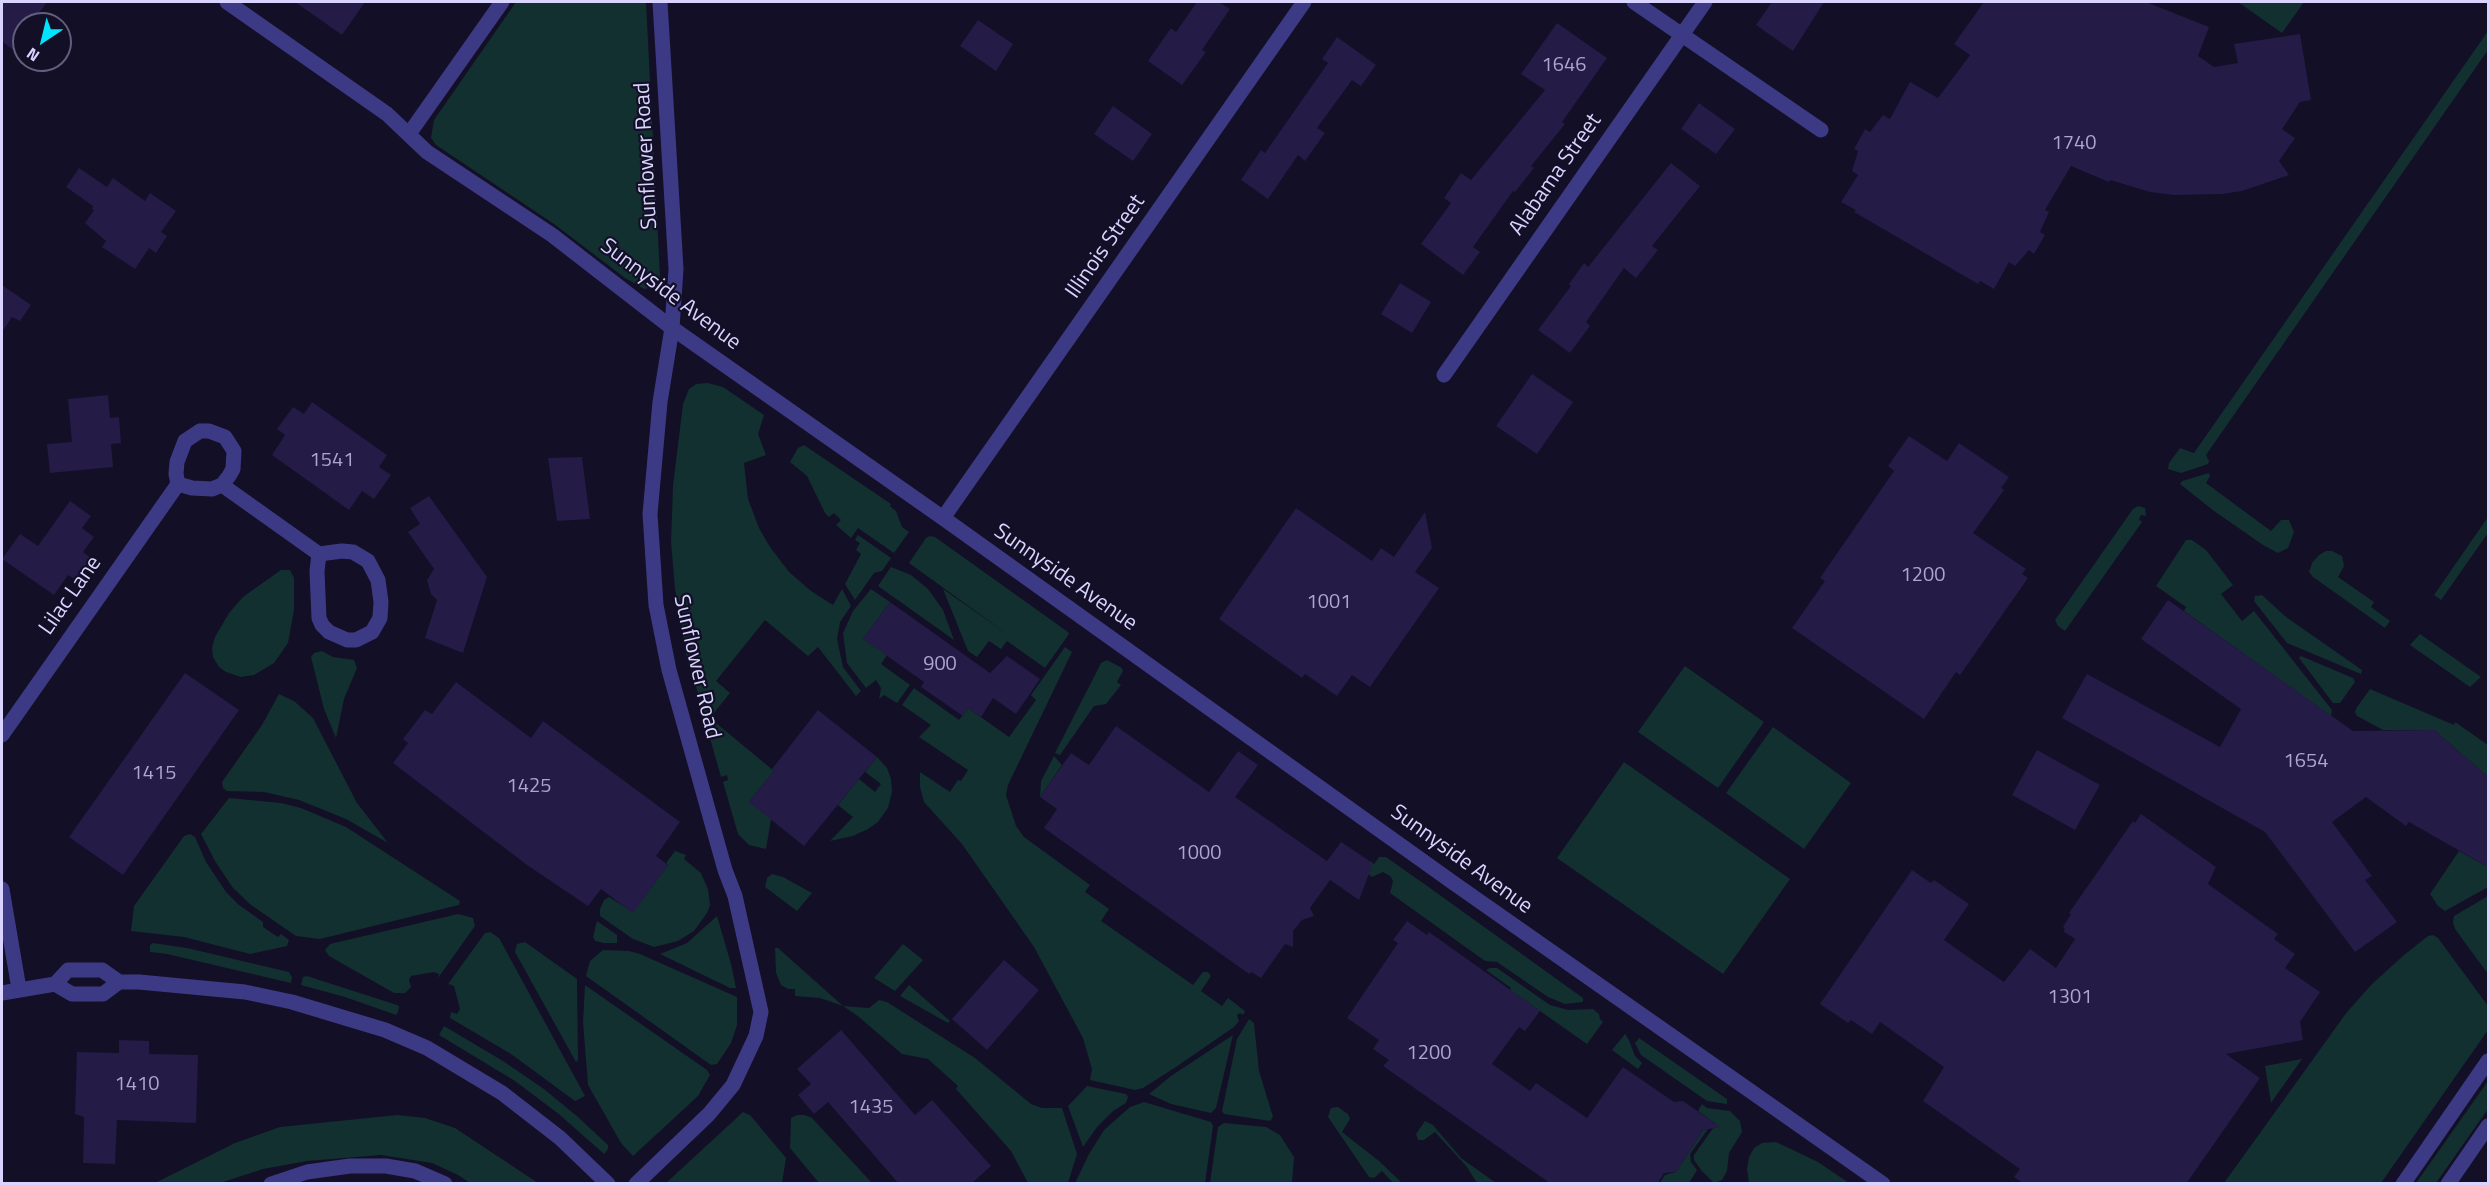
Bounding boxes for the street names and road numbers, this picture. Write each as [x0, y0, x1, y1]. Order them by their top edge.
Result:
street label: Sunflower Road [630, 82, 664, 230]
street label: Alabama Street [1504, 109, 1608, 241]
street label: Illinois Street [1061, 190, 1151, 304]
street label: Sunnyside Avenue [595, 234, 745, 356]
street label: Sunnyside Avenue [988, 519, 1142, 637]
street label: Lilac Lane [34, 551, 108, 641]
street label: Sunflower Road [667, 592, 725, 742]
street label: Sunnyside Avenue [1385, 800, 1537, 920]

